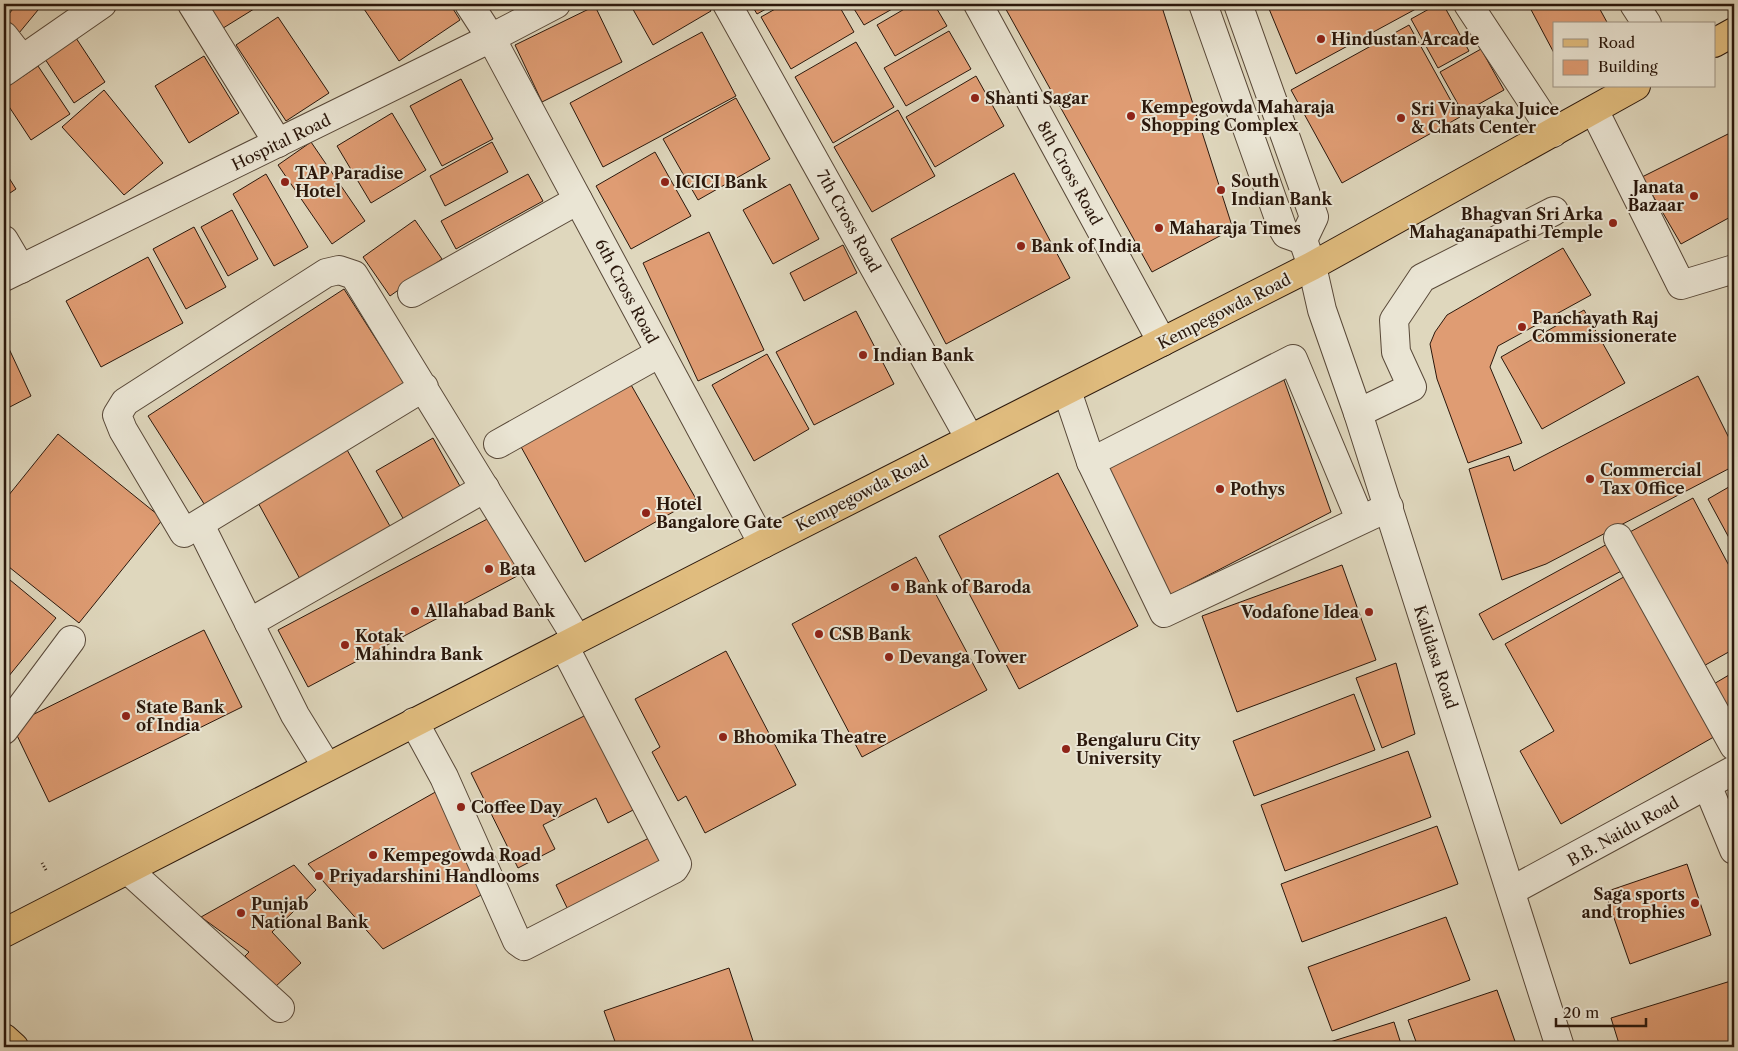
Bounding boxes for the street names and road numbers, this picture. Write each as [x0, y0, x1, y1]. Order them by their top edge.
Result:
street label: Hospital Road [228, 109, 334, 175]
street label: 8th Cross Road [1033, 117, 1107, 229]
street label: 7th Cross Road [813, 166, 886, 276]
street label: 6th Cross Road [591, 235, 663, 347]
street label: Kempegowda Road [1154, 269, 1294, 353]
street label: Kempegowda Road [792, 451, 932, 535]
street label: Kalidasa Road [1410, 603, 1462, 712]
street label: B.B. Naidu Road [1564, 792, 1683, 870]

